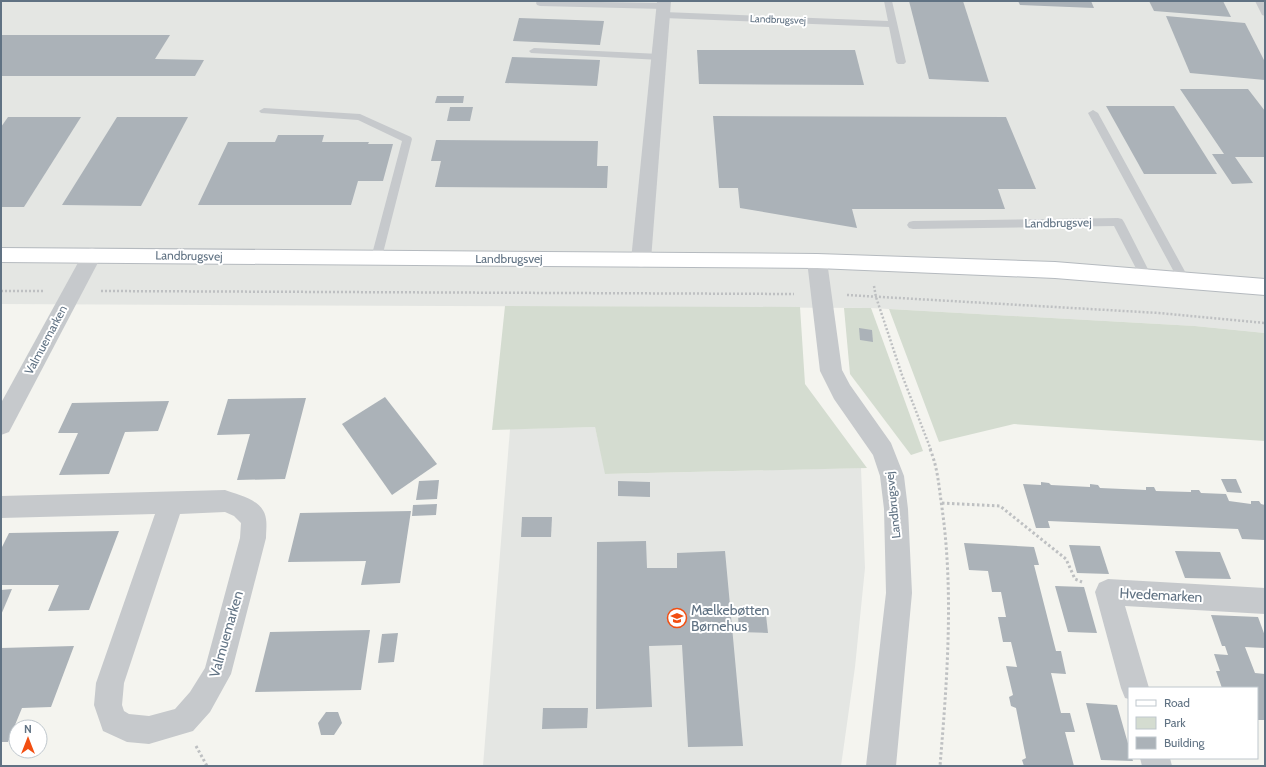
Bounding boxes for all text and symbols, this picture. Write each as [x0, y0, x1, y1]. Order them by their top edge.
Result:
street label: Landbrugsvej [750, 12, 806, 27]
street label: Landbrugsvej [1024, 214, 1092, 231]
street label: Landbrugsvej [155, 247, 223, 264]
street label: Landbrugsvej [475, 251, 543, 266]
street label: Valmuemarken [21, 302, 70, 377]
street label: Landbrugsvej [882, 471, 903, 539]
street label: Hvedemarken [1119, 584, 1203, 606]
street label: Valmuemarken [205, 588, 247, 679]
place label: Mælkebøtten Børnehus [691, 601, 770, 635]
school or university icon: Mælkebøtten Børnehus [666, 607, 688, 629]
legend [1128, 687, 1258, 759]
text: Road [1164, 695, 1190, 710]
text: Park [1164, 715, 1186, 730]
north arrow [8, 719, 48, 759]
text: N [24, 722, 32, 736]
text: Building [1164, 735, 1206, 750]

